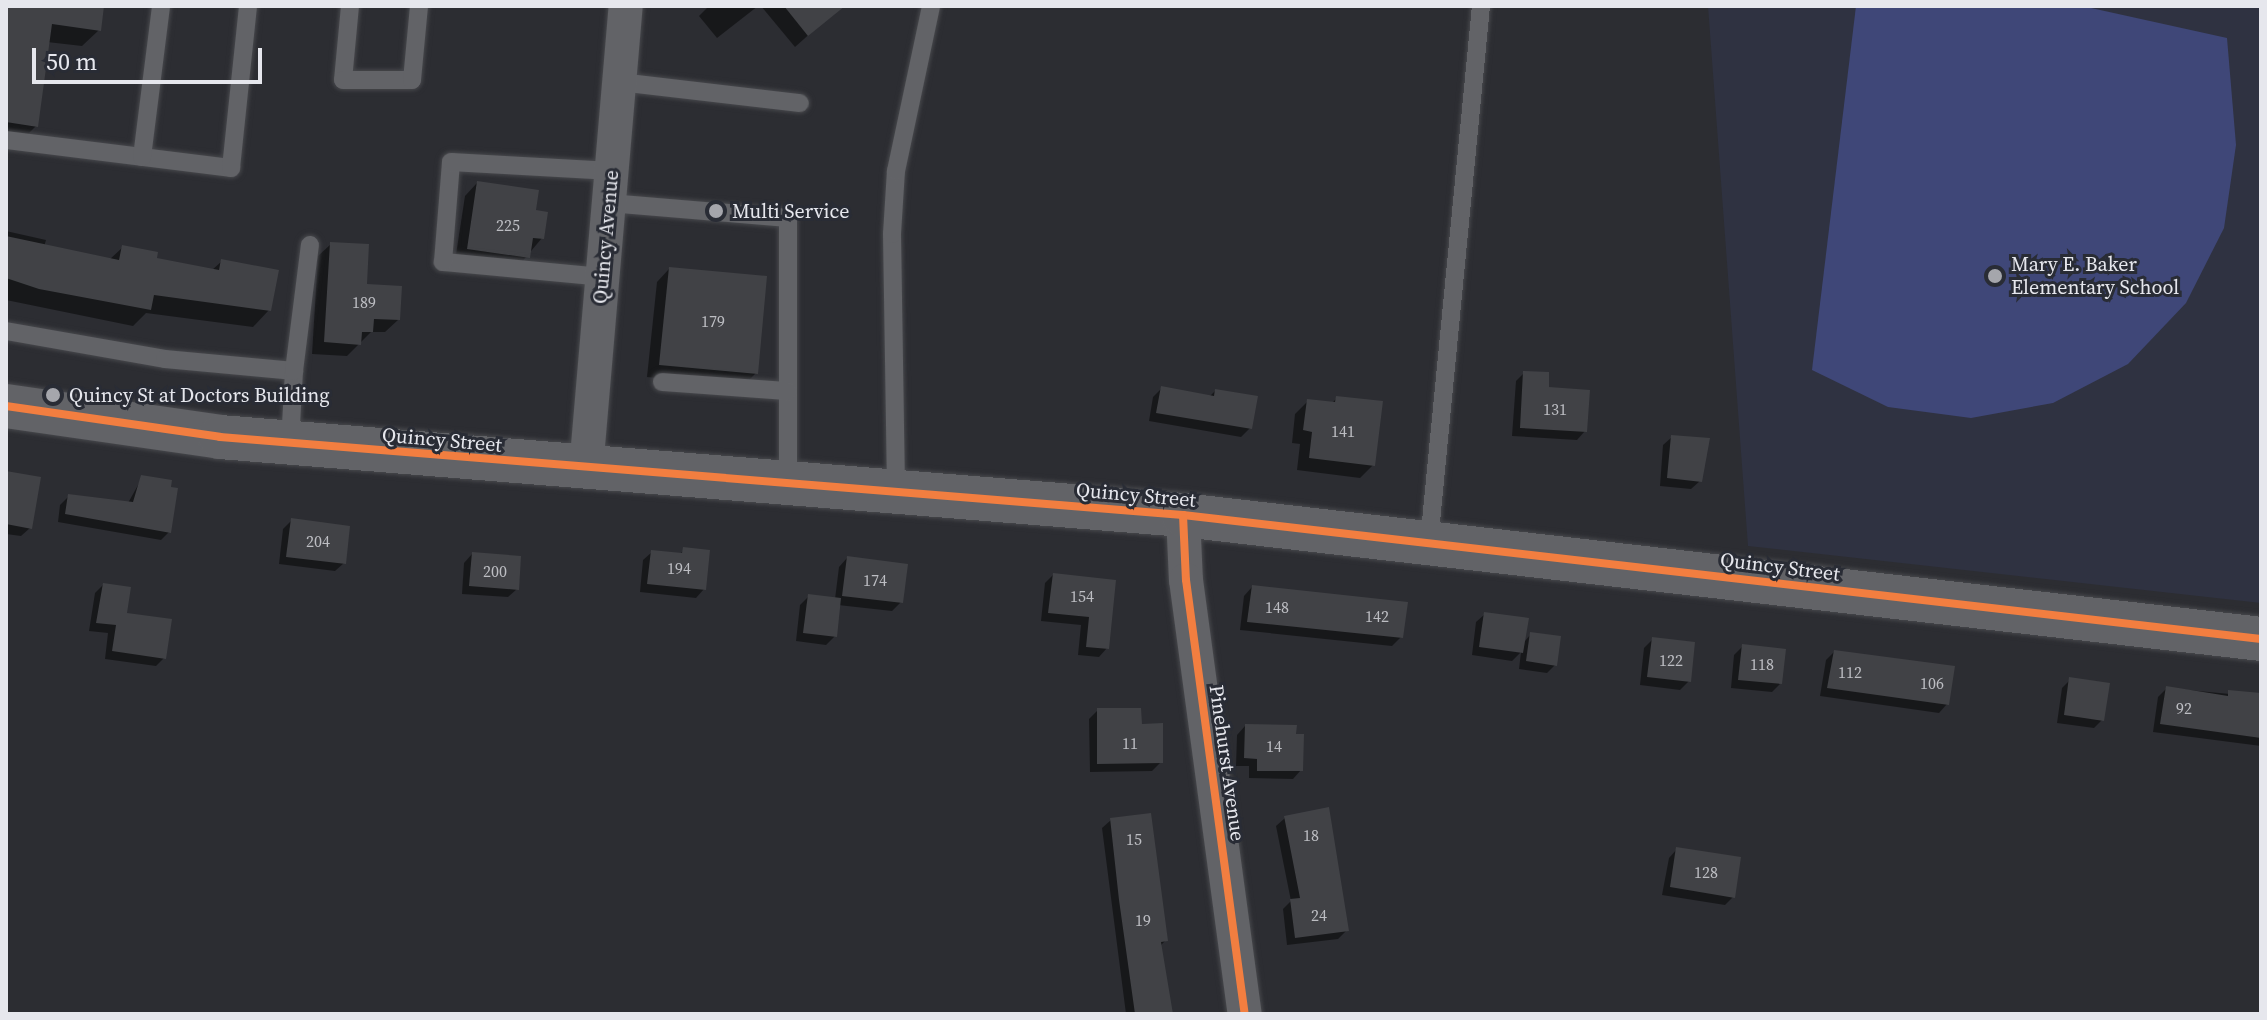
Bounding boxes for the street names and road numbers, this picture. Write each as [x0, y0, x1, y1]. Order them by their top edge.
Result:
street label: Quincy Avenue [588, 169, 624, 305]
street label: Quincy Street [381, 423, 503, 457]
street label: Quincy Street [1075, 478, 1197, 512]
street label: Quincy Street [1719, 548, 1841, 586]
street label: Pinehurst Avenue [1204, 683, 1250, 843]

